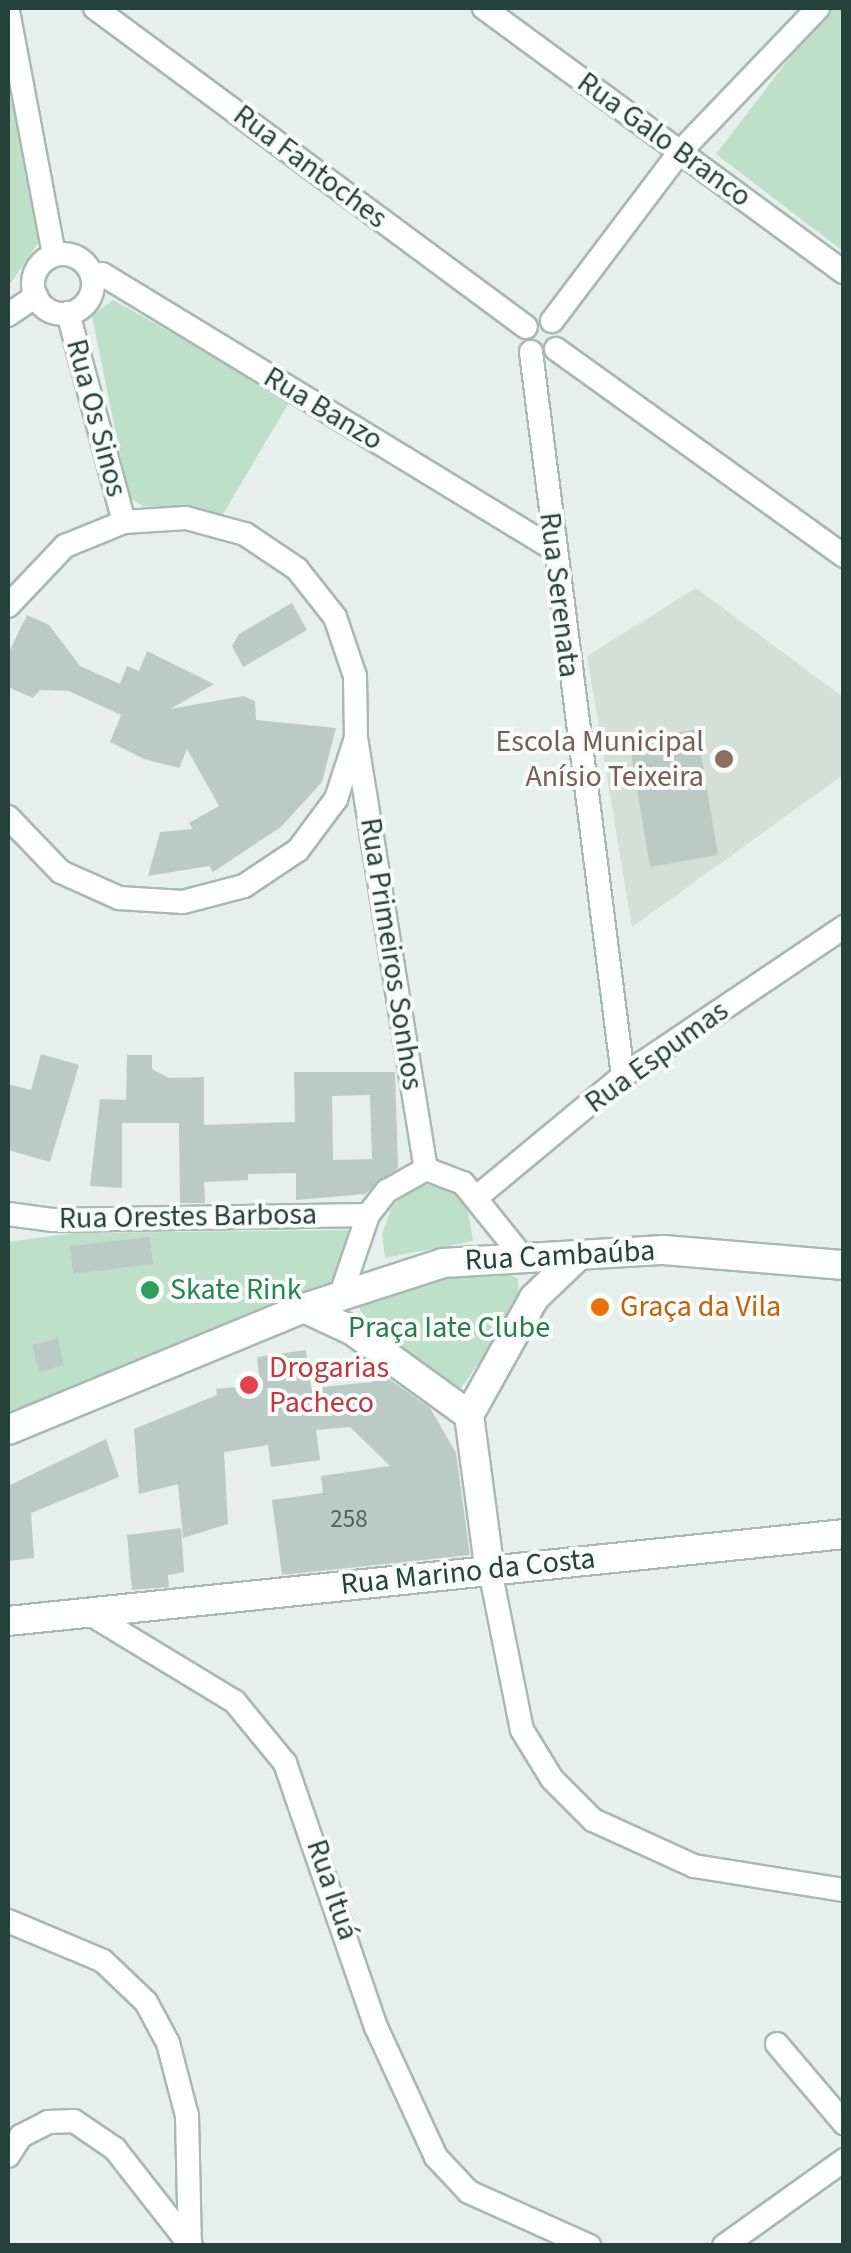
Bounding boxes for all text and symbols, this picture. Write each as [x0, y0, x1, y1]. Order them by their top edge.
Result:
street label: Rua Galo Branco [570, 65, 758, 215]
street label: Rua Fantoches [226, 97, 394, 237]
street label: Rua Os Sinos [58, 335, 134, 501]
street label: Rua Banzo [257, 359, 389, 459]
street label: Rua Serenata [531, 510, 587, 680]
place label: Escola Municipal Anísio Teixeira [496, 724, 704, 794]
marker: Escola Municipal Anísio Teixeira [713, 748, 735, 770]
street label: Rua Primeiros Sonhos [352, 815, 430, 1093]
street label: Rua Espumas [578, 993, 736, 1121]
street label: Rua Orestes Barbosa [59, 1197, 317, 1237]
street label: Rua Cambaúba [464, 1233, 656, 1279]
place label: Skate Rink [170, 1272, 302, 1308]
marker: Skate Rink [139, 1279, 161, 1301]
place label: Graça da Vila [620, 1289, 781, 1325]
marker: Graça da Vila [589, 1296, 611, 1318]
park label: Praça Iate Clube [348, 1310, 550, 1346]
place label: Drogarias Pacheco [269, 1350, 389, 1420]
marker: Drogarias Pacheco [238, 1374, 260, 1396]
house number: 258 [330, 1504, 368, 1534]
street label: Rua Marino da Costa [339, 1541, 597, 1603]
street label: Rua Ituá [298, 1835, 366, 1945]

